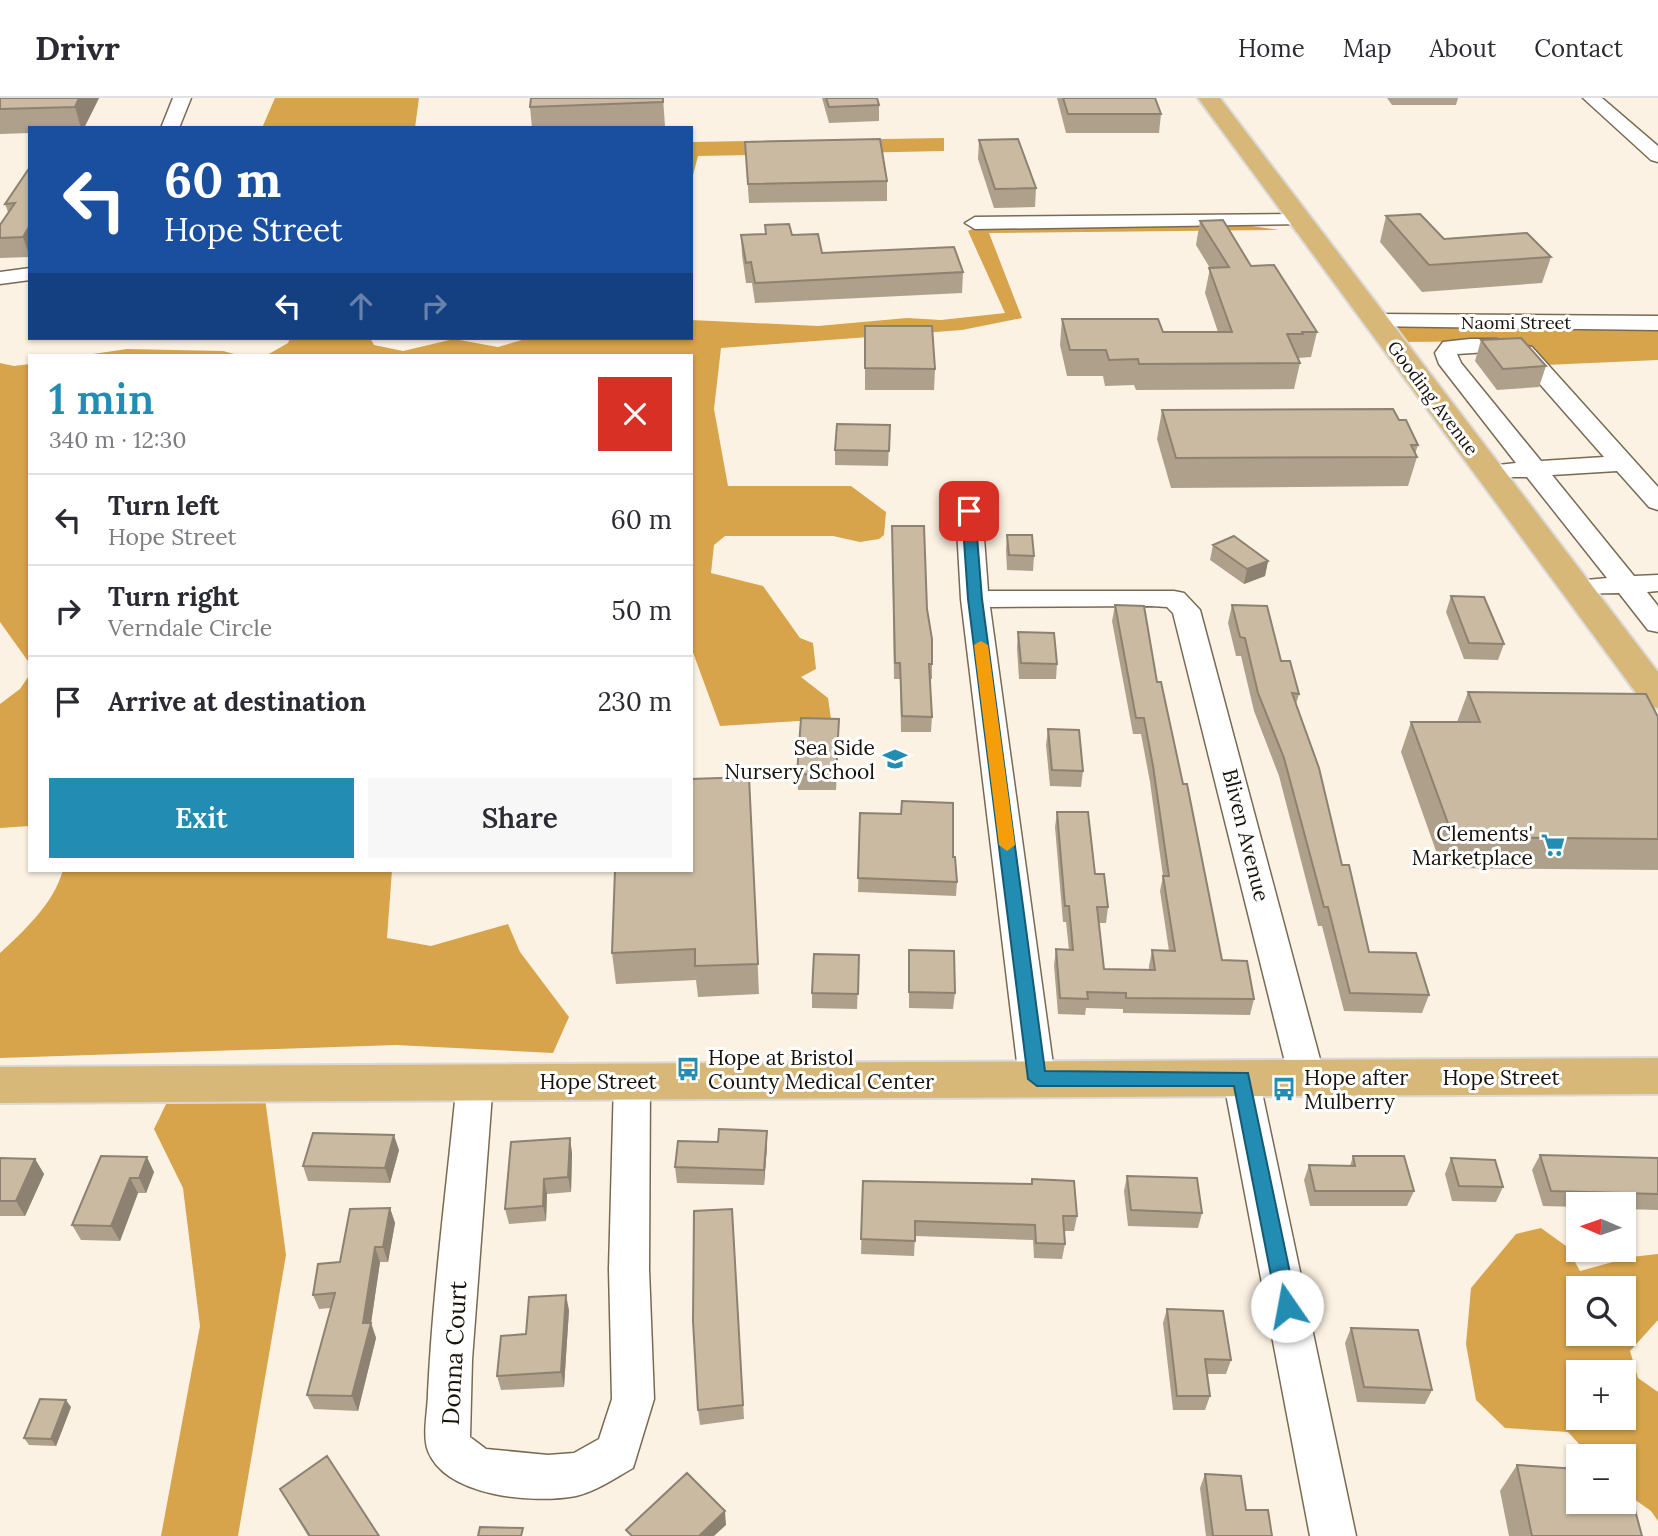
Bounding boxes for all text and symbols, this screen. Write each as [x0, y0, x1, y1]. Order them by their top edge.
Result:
text: Drivr [35, 27, 120, 69]
text: Home [1238, 33, 1305, 64]
text: Map [1343, 33, 1392, 64]
text: About [1430, 33, 1496, 64]
text: Contact [1534, 33, 1623, 64]
text: 60 m [164, 148, 281, 210]
icon: left [49, 154, 140, 245]
text: Hope Street [164, 209, 343, 250]
icon: left [269, 287, 307, 325]
icon: ahead [342, 287, 380, 325]
icon: right [415, 287, 453, 325]
street label: Naomi Street [1461, 311, 1571, 334]
street label: Gooding Avenue [1383, 336, 1484, 460]
text: 1 min [49, 372, 154, 426]
button: close [598, 377, 672, 451]
text: 340 m · 12:30 [49, 425, 187, 454]
pin [939, 481, 999, 541]
text: Turn left [108, 489, 219, 522]
icon: arrive [950, 492, 988, 530]
icon: left [49, 501, 87, 539]
text: 60 m [611, 503, 672, 536]
text: Hope Street [108, 522, 236, 551]
text: Turn right [108, 580, 239, 613]
icon: right [49, 592, 87, 630]
text: 50 m [612, 594, 672, 627]
text: Verndale Circle [108, 613, 272, 642]
icon: arrive [49, 683, 87, 721]
text: Arrive at destination [108, 685, 366, 718]
text: 230 m [598, 685, 672, 718]
place label: Sea Side Nursery School [724, 734, 875, 785]
school or university icon: Sea Side Nursery School [881, 745, 909, 773]
street label: Bliven Avenue [1216, 766, 1276, 904]
button: Exit [49, 778, 354, 858]
button: Share [368, 778, 672, 858]
place label: Clements' Marketplace [1412, 820, 1533, 871]
supermarket icon: Clements' Marketplace [1539, 831, 1567, 859]
place label: Hope at Bristol County Medical Center [708, 1044, 934, 1095]
bus stop icon: Hope at Bristol County Medical Center [674, 1055, 702, 1083]
place label: Hope after Mulberry [1304, 1064, 1408, 1115]
street label: Hope Street [1442, 1064, 1560, 1091]
street label: Hope Street [539, 1068, 657, 1095]
bus stop icon: Hope after Mulberry [1270, 1075, 1298, 1103]
north arrow [1566, 1192, 1636, 1262]
map controls [1566, 1192, 1636, 1514]
position arrow [1250, 1269, 1324, 1343]
button: search [1566, 1276, 1636, 1346]
street label: Donna Court [435, 1279, 473, 1426]
button: + [1566, 1360, 1636, 1430]
button: − [1566, 1444, 1636, 1514]

